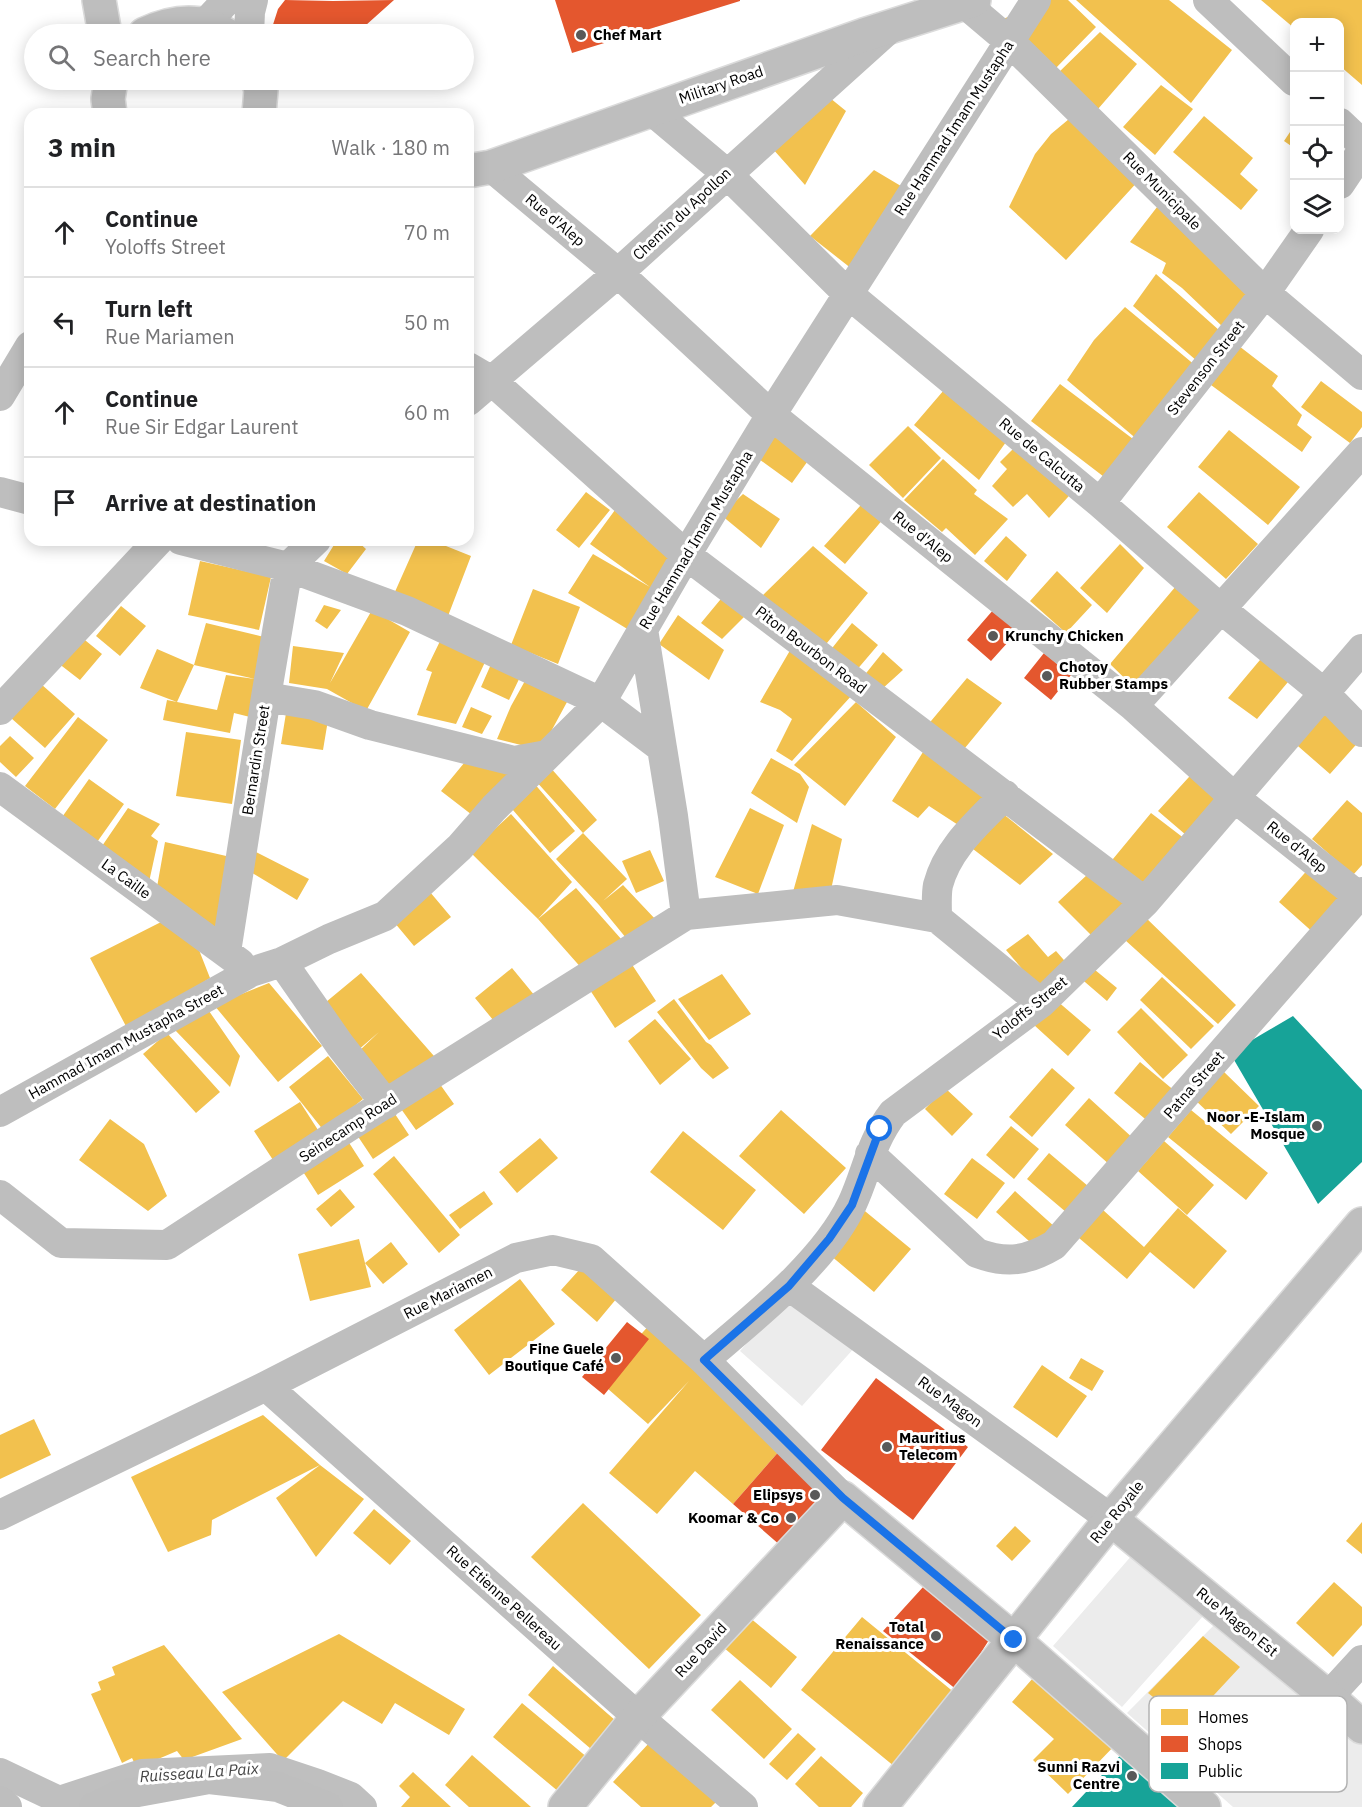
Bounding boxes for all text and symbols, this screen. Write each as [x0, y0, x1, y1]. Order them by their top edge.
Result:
map controls [1290, 18, 1344, 234]
button: + [1290, 18, 1344, 72]
search box [24, 24, 474, 90]
place label: Chef Mart [593, 25, 662, 44]
marker: Chef Mart [574, 28, 588, 42]
street label: Rue Hammad Imam Mustapha [890, 37, 1017, 219]
icon: search [45, 41, 78, 74]
text: Search here [93, 43, 211, 72]
street label: Military Road [676, 61, 766, 108]
button: − [1290, 72, 1344, 126]
button: locate [1290, 126, 1344, 180]
text: 3 min [48, 130, 116, 164]
text: Walk · 180 m [332, 134, 450, 161]
street label: Rue Municipale [1119, 147, 1206, 234]
street label: Chemin du Apollon [629, 163, 735, 264]
button: layers [1290, 180, 1344, 234]
street label: Rue d'Alep [522, 189, 589, 250]
text: Continue [105, 204, 198, 233]
icon: ahead [48, 216, 81, 249]
text: 70 m [404, 219, 450, 246]
text: Yoloffs Street [105, 233, 226, 260]
text: Turn left [105, 294, 193, 323]
icon: left [48, 306, 81, 339]
text: 50 m [404, 309, 450, 336]
street label: Stevenson Street [1163, 317, 1248, 419]
text: Rue Mariamen [105, 323, 235, 350]
text: Continue [105, 384, 198, 413]
icon: ahead [48, 396, 81, 429]
text: 60 m [404, 399, 450, 426]
text: Rue Sir Edgar Laurent [105, 413, 298, 440]
street label: Rue de Calcutta [996, 413, 1089, 496]
street label: Rue Hammad Imam Mustapha [635, 447, 757, 633]
icon: arrive [48, 486, 81, 519]
text: Arrive at destination [105, 488, 316, 517]
street label: Rue d'Alep [889, 507, 957, 567]
street label: Piton Bourbon Road [752, 602, 871, 698]
place label: Krunchy Chicken [1005, 626, 1124, 645]
marker: Krunchy Chicken [986, 629, 1000, 643]
place label: Chotoy Rubber Stamps [1059, 657, 1168, 693]
marker: Chotoy Rubber Stamps [1040, 669, 1054, 683]
street label: Bernardin Street [237, 704, 274, 816]
street label: Rue d'Alep [1263, 817, 1331, 877]
street label: La Caille [98, 854, 155, 903]
street label: Yoloffs Street [988, 972, 1071, 1044]
street label: Hammad Imam Mustapha Street [25, 980, 227, 1103]
street label: Patna Street [1159, 1047, 1228, 1122]
street label: Seinecamp Road [295, 1089, 400, 1166]
place label: Noor -E-Islam Mosque [1206, 1107, 1305, 1143]
route start [866, 1115, 892, 1141]
marker: Noor -E-Islam Mosque [1310, 1119, 1324, 1133]
street label: Rue Mariamen [400, 1262, 495, 1323]
place label: Fine Guele Boutique Café [504, 1339, 604, 1375]
marker: Fine Guele Boutique Café [609, 1351, 623, 1365]
street label: Rue Magon [914, 1372, 986, 1431]
place label: Mauritius Telecom [899, 1428, 966, 1464]
marker: Mauritius Telecom [880, 1440, 894, 1454]
street label: Rue Royale [1086, 1476, 1148, 1547]
place label: Elipsys [753, 1485, 803, 1504]
marker: Elipsys [808, 1488, 822, 1502]
place label: Koomar & Co [688, 1508, 779, 1527]
marker: Koomar & Co [784, 1511, 798, 1525]
street label: Rue Etienne Pellereau [443, 1541, 566, 1654]
street label: Rue Magon Est [1193, 1583, 1282, 1660]
place label: Total Renaissance [835, 1617, 924, 1653]
street label: Rue David [671, 1618, 731, 1681]
route end [1000, 1626, 1026, 1652]
marker: Total Renaissance [929, 1629, 943, 1643]
legend [1149, 1696, 1347, 1792]
text: Homes [1198, 1707, 1249, 1727]
text: Shops [1198, 1734, 1242, 1754]
place label: Sunni Razvi Centre [1037, 1757, 1120, 1793]
water label: Ruisseau La Paix [139, 1758, 260, 1786]
text: Public [1198, 1761, 1242, 1781]
marker: Sunni Razvi Centre [1125, 1769, 1139, 1783]

